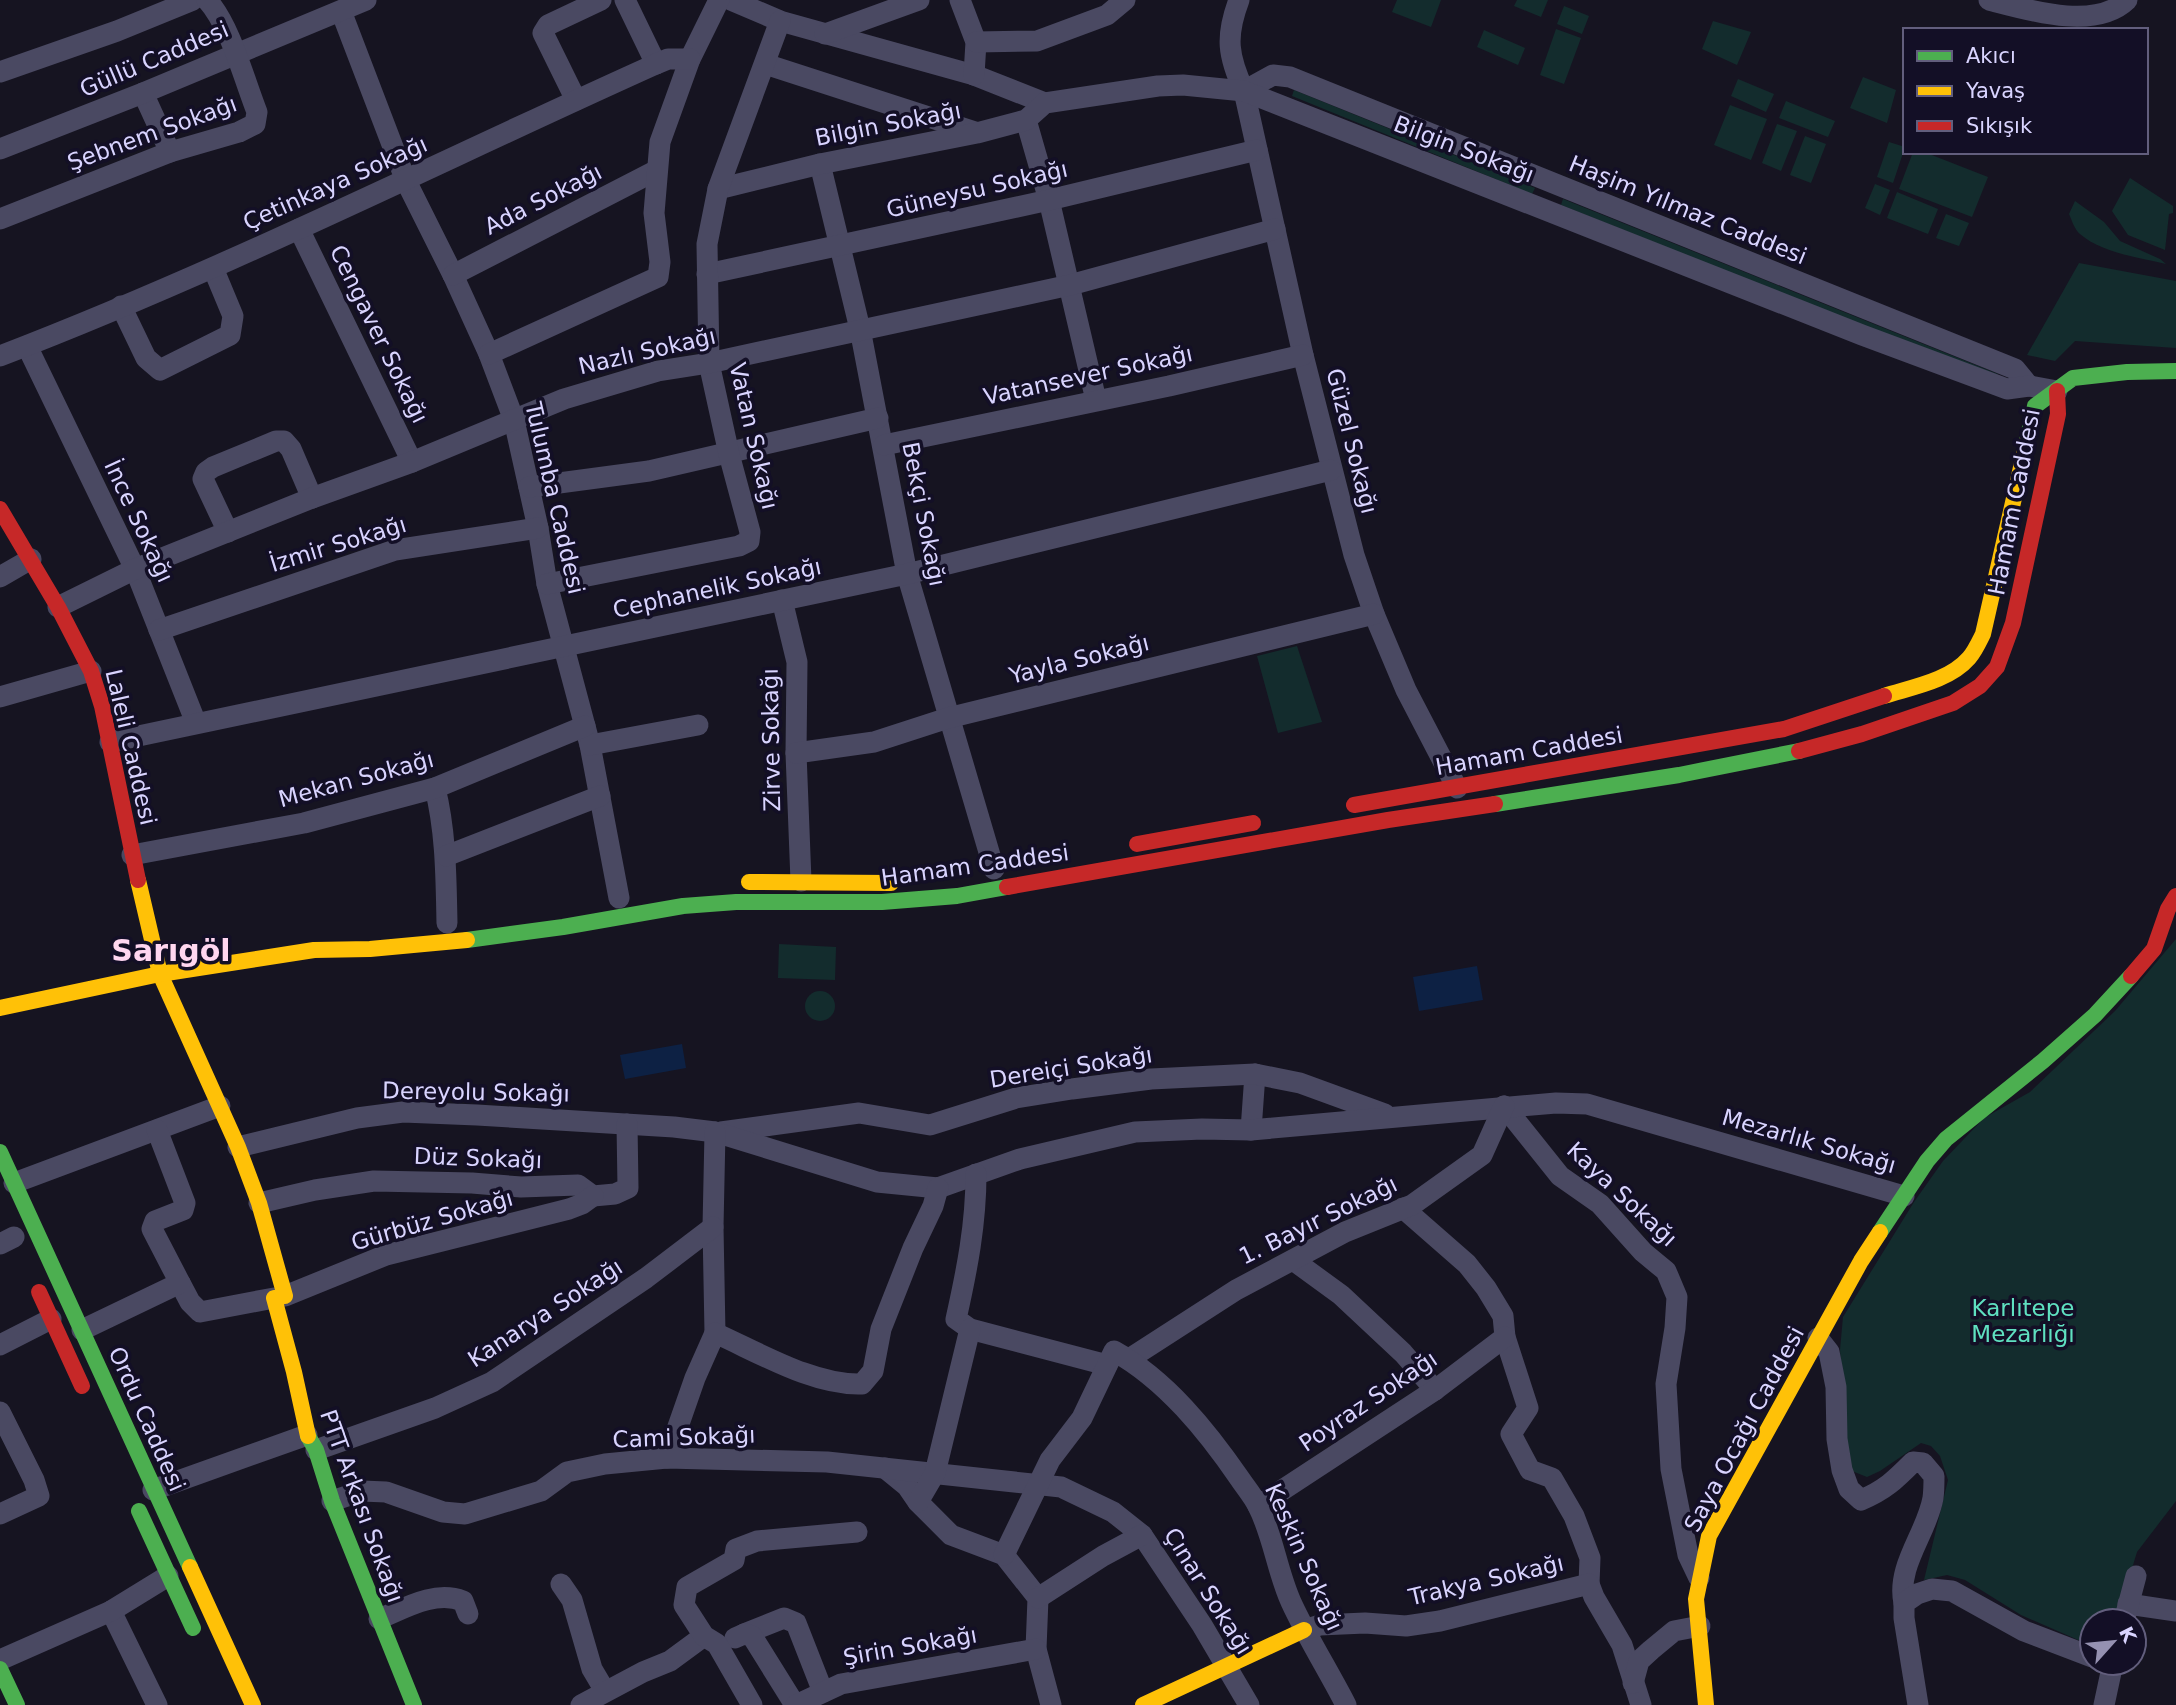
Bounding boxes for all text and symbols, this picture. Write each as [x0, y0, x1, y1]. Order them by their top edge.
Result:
street label: Güllü Caddesi [76, 16, 232, 102]
legend [1903, 28, 2148, 154]
text: Akıcı [1966, 44, 2016, 68]
text: Yavaş [1965, 79, 2025, 103]
street label: Şebnem Sokağı [64, 90, 240, 176]
street label: Bilgin Sokağı [813, 97, 963, 151]
street label: Bilgin Sokağı [1390, 110, 1538, 188]
text: Sıkışık [1966, 114, 2033, 138]
street label: Çetinkaya Sokağı [239, 131, 431, 235]
street label: Haşim Yılmaz Caddesi [1565, 150, 1811, 270]
street label: Güneysu Sokağı [884, 155, 1070, 223]
street label: Ada Sokağı [480, 158, 606, 240]
street label: Cengaver Sokağı [325, 241, 433, 427]
street label: Nazlı Sokağı [576, 323, 718, 379]
street label: Vatansever Sokağı [981, 340, 1195, 410]
street label: Vatan Sokağı [724, 360, 784, 512]
street label: Güzel Sokağı [1321, 366, 1383, 516]
street label: Tulumba Caddesi [520, 398, 590, 597]
street label: Hamam Caddesi [1983, 407, 2045, 597]
street label: Bekçi Sokağı [897, 440, 951, 588]
street label: İnce Sokağı [99, 455, 180, 586]
street label: İzmir Sokağı [266, 510, 409, 577]
street label: Cephanelik Sokağı [610, 553, 824, 623]
street label: Yayla Sokağı [1005, 629, 1152, 689]
street label: Laleli Caddesi [100, 666, 162, 828]
street label: Zirve Sokağı [757, 668, 785, 812]
street label: Hamam Caddesi [1433, 722, 1625, 780]
street label: Mekan Sokağı [276, 746, 436, 812]
street label: Hamam Caddesi [879, 839, 1071, 891]
district label: Sarıgöl [111, 933, 231, 968]
street label: Dereiçi Sokağı [988, 1041, 1154, 1093]
street label: Dereyolu Sokağı [382, 1077, 570, 1107]
street label: Mezarlık Sokağı [1719, 1104, 1899, 1178]
street label: Kaya Sokağı [1562, 1137, 1682, 1251]
street label: Düz Sokağı [413, 1143, 543, 1173]
street label: 1. Bayır Sokağı [1235, 1170, 1401, 1270]
street label: Gürbüz Sokağı [348, 1184, 516, 1256]
street label: Kanarya Sokağı [463, 1253, 627, 1373]
park label: Karlıtepe Mezarlığı [1971, 1295, 2075, 1347]
street label: Saya Ocağı Caddesi [1679, 1322, 1809, 1536]
street label: Ordu Caddesi [103, 1343, 191, 1495]
street label: Poyraz Sokağı [1294, 1345, 1442, 1457]
street label: PTT Arkası Sokağı [315, 1406, 409, 1606]
street label: Cami Sokağı [612, 1422, 756, 1452]
street label: Keskin Sokağı [1260, 1479, 1348, 1635]
street label: Çınar Sokağı [1159, 1523, 1257, 1659]
street label: Trakya Sokağı [1405, 1550, 1566, 1611]
north arrow [2078, 1607, 2148, 1677]
street label: Şirin Sokağı [841, 1621, 979, 1671]
text: K [2115, 1623, 2142, 1647]

